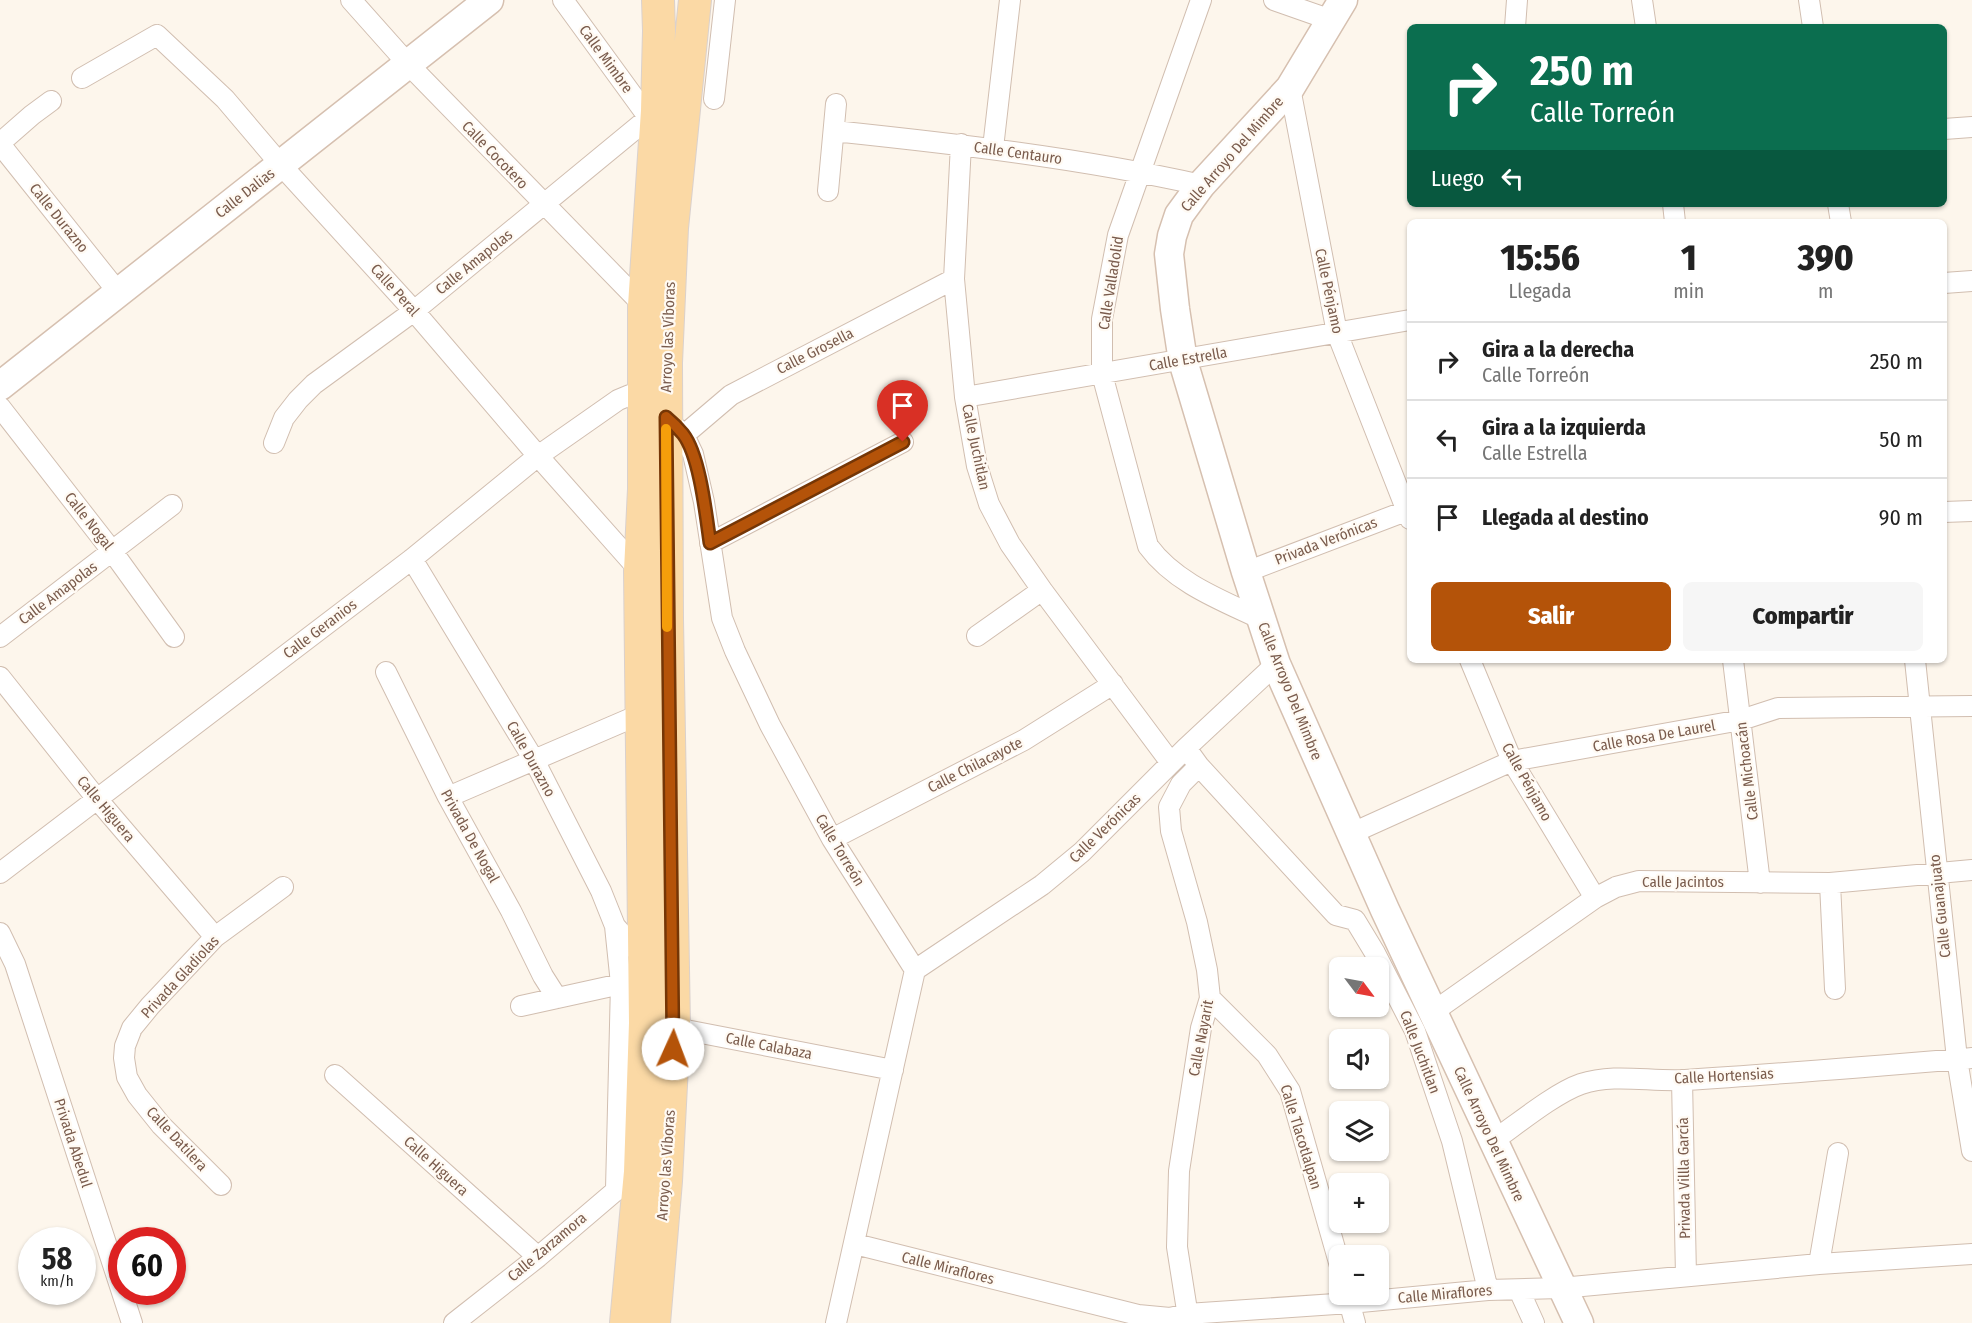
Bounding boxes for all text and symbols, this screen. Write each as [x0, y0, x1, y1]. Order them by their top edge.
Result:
street label: Calle Mimbre [575, 21, 637, 97]
text: 250 m [1530, 46, 1634, 96]
icon: right [1431, 48, 1509, 126]
street label: Calle Arroyo Del Mimbre [1177, 93, 1287, 215]
text: Calle Torreón [1530, 97, 1675, 129]
street label: Calle Cocotero [458, 117, 532, 193]
street label: Calle Centauro [973, 138, 1063, 168]
icon: left [1496, 162, 1529, 195]
street label: Calle Dalias [212, 164, 278, 222]
text: Luego [1431, 165, 1484, 192]
street label: Calle Durazno [26, 180, 92, 256]
street label: Calle Amapolas [432, 226, 516, 298]
street label: Calle Valladolid [1095, 235, 1127, 331]
text: 15:56 [1500, 236, 1580, 280]
text: 1 [1681, 236, 1697, 280]
text: 390 [1798, 236, 1854, 280]
street label: Calle Pénjamo [1311, 247, 1347, 335]
street label: Calle Peral [367, 260, 423, 320]
text: Llegada [1509, 279, 1572, 303]
text: min [1673, 279, 1704, 303]
text: m [1818, 279, 1833, 303]
street label: Arroyo las Víboras [657, 281, 679, 393]
street label: Calle Grosella [774, 324, 856, 378]
text: Gira a la derecha [1482, 336, 1634, 363]
street label: Calle Estrella [1147, 343, 1229, 375]
icon: right [1431, 345, 1464, 378]
text: 250 m [1870, 348, 1923, 375]
text: Calle Torreón [1482, 363, 1590, 387]
pin [877, 380, 928, 442]
icon: arrive [886, 389, 919, 422]
street label: Calle Juchitlan [958, 402, 994, 492]
text: Gira a la izquierda [1482, 414, 1646, 441]
icon: left [1431, 423, 1464, 456]
text: 50 m [1879, 426, 1923, 453]
text: Calle Estrella [1482, 441, 1588, 465]
street label: Calle Nogal [61, 489, 117, 554]
icon: arrive [1431, 501, 1464, 534]
text: Llegada al destino [1482, 504, 1649, 531]
text: 90 m [1879, 504, 1923, 531]
street label: Privada Verónicas [1272, 513, 1380, 569]
street label: Calle Amapolas [15, 558, 101, 628]
button: Salir [1431, 582, 1671, 651]
button: Compartir [1683, 582, 1923, 651]
street label: Calle Geranios [280, 595, 360, 663]
street label: Calle Arroyo Del Mimbre [1254, 619, 1326, 763]
street label: Calle Rosa De Laurel [1591, 716, 1717, 756]
street label: Calle Durazno [503, 718, 559, 800]
street label: Calle Michoacán [1732, 721, 1762, 821]
street label: Calle Chilacayote [925, 733, 1025, 797]
street label: Calle Pénjamo [1498, 740, 1556, 824]
street label: Calle Higuera [73, 772, 139, 846]
street label: Privada De Nogal [437, 786, 503, 886]
street label: Calle Verónicas [1066, 789, 1144, 867]
street label: Calle Torreón [811, 811, 869, 889]
street label: Calle Guanajuato [1926, 853, 1954, 959]
street label: Calle Jacintos [1642, 873, 1724, 891]
street label: Privada Gladiolas [137, 932, 223, 1022]
north arrow [1329, 957, 1389, 1017]
map controls [1329, 957, 1389, 1305]
street label: Calle Nayarit [1185, 998, 1217, 1078]
street label: Calle Juchitlan [1396, 1008, 1444, 1096]
position arrow [641, 1017, 705, 1081]
street label: Calle Calabaza [724, 1029, 814, 1063]
button: sound [1329, 1029, 1389, 1089]
street label: Calle Arroyo Del Mimbre [1450, 1064, 1528, 1204]
street label: Calle Hortensias [1674, 1064, 1774, 1088]
street label: Calle Tlacotlalpan [1277, 1083, 1325, 1191]
street label: Privada Abedul [50, 1096, 96, 1190]
button: layers [1329, 1101, 1389, 1161]
street label: Calle Datilera [143, 1103, 211, 1175]
street label: Arroyo las Víboras [653, 1109, 679, 1221]
street label: Privada Villla García [1674, 1117, 1694, 1239]
street label: Calle Higuera [400, 1132, 472, 1200]
button: + [1329, 1173, 1389, 1233]
street label: Calle Zarzamora [504, 1209, 590, 1285]
speed limit sign: 60 [108, 1227, 186, 1305]
text: 58 [42, 1241, 72, 1277]
button: − [1329, 1245, 1389, 1305]
street label: Calle Miraflores [900, 1248, 996, 1288]
text: km/h [40, 1272, 74, 1290]
street label: Calle Miraflores [1397, 1281, 1493, 1307]

